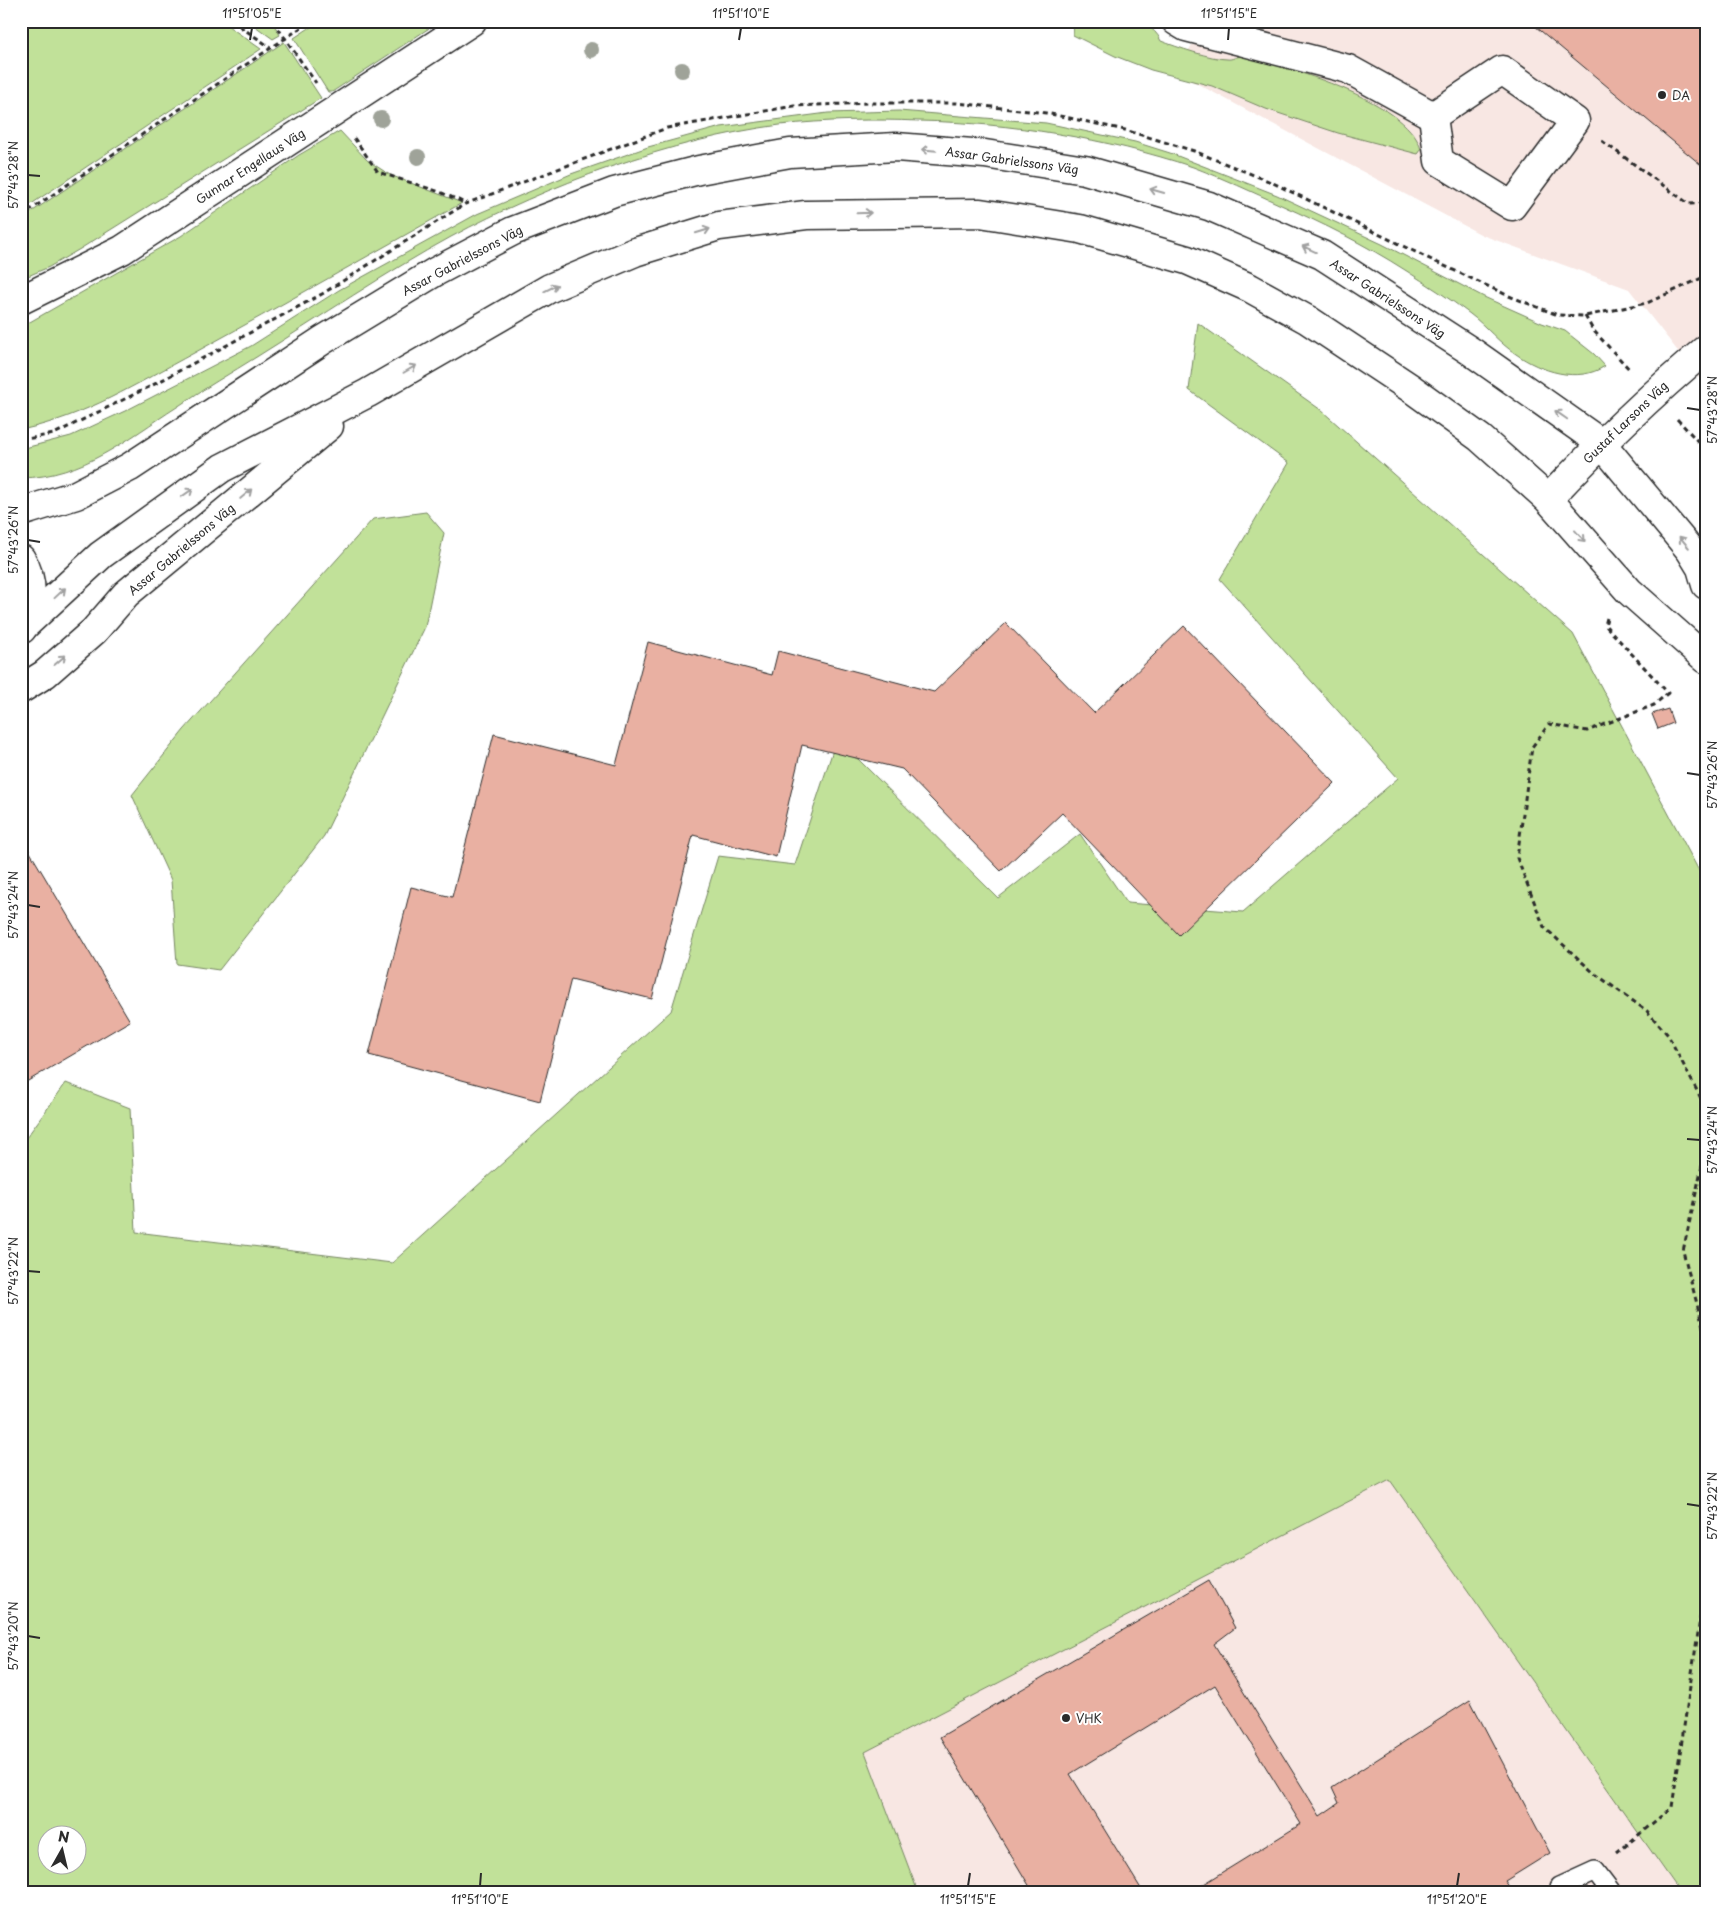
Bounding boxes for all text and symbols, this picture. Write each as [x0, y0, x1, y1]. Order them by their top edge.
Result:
text: 11°51'05"E [222, 4, 282, 22]
text: 11°51'10"E [712, 4, 770, 22]
text: 11°51'15"E [1201, 4, 1257, 22]
place label: DA [1672, 86, 1690, 104]
marker: DA [1656, 89, 1668, 101]
street label: Gunnar Engellaus Väg [192, 124, 308, 208]
text: 57°43'28"N [4, 141, 22, 209]
street label: Assar Gabrielssons Väg [944, 142, 1080, 178]
one-way arrow [921, 145, 937, 154]
one-way arrow [1150, 185, 1166, 195]
one-way arrow [856, 208, 872, 218]
street label: Assar Gabrielssons Väg [398, 220, 526, 300]
one-way arrow [695, 226, 711, 236]
one-way arrow [1302, 244, 1317, 254]
street label: Assar Gabrielssons Väg [1327, 254, 1449, 342]
one-way arrow [543, 282, 558, 292]
one-way arrow [403, 363, 417, 373]
text: 57°43'28"N [1703, 376, 1721, 444]
street label: Gustaf Larsons Väg [1579, 377, 1672, 467]
one-way arrow [1554, 410, 1568, 420]
one-way arrow [180, 488, 194, 498]
one-way arrow [240, 489, 253, 500]
street label: Assar Gabrielssons Väg [124, 499, 238, 599]
text: 57°43'26"N [4, 506, 22, 574]
one-way arrow [1574, 529, 1586, 542]
one-way arrow [1678, 536, 1689, 549]
one-way arrow [53, 587, 66, 599]
one-way arrow [54, 654, 67, 666]
text: 57°43'26"N [1703, 741, 1721, 809]
text: 57°43'24"N [4, 871, 22, 939]
text: 57°43'24"N [1703, 1106, 1721, 1174]
text: 57°43'22"N [4, 1237, 22, 1305]
text: 57°43'22"N [1703, 1472, 1721, 1540]
text: 57°43'20"N [4, 1601, 22, 1671]
place label: VHK [1076, 1709, 1102, 1727]
marker: VHK [1060, 1712, 1072, 1724]
text: N [57, 1825, 71, 1848]
north arrow [38, 1826, 88, 1876]
text: 11°51'10"E [451, 1890, 509, 1908]
text: 11°51'15"E [940, 1890, 996, 1908]
text: 11°51'20"E [1427, 1890, 1487, 1908]

